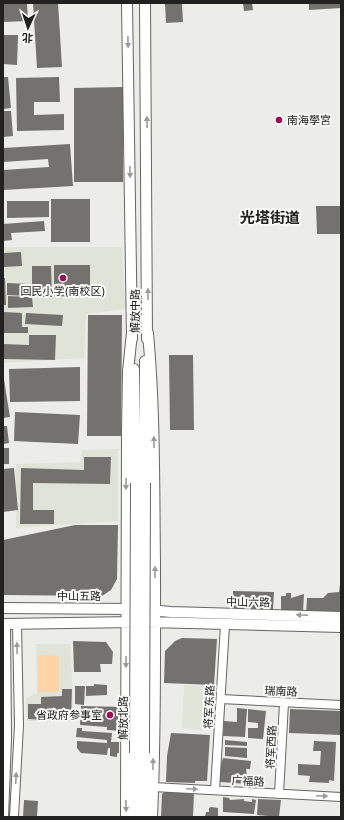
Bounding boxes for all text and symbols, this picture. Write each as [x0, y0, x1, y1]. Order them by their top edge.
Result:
north arrow [8, 8, 48, 48]
text: 北 [22, 31, 33, 45]
one-way arrow [125, 36, 131, 49]
place label: 南海學宮 [287, 113, 331, 127]
marker: 南海學宮 [274, 115, 284, 125]
one-way arrow [143, 116, 150, 128]
one-way arrow [126, 166, 133, 178]
district label: 光塔街道 [240, 208, 300, 227]
marker: 回民小学(南校区) [58, 273, 68, 283]
place label: 回民小学(南校区) [20, 284, 106, 298]
one-way arrow [145, 287, 151, 300]
street label: 解放中路 [128, 289, 142, 333]
one-way arrow [151, 435, 157, 448]
one-way arrow [123, 478, 129, 491]
one-way arrow [152, 565, 158, 578]
street label: 中山五路 [57, 589, 101, 603]
street label: 中山六路 [226, 595, 270, 609]
one-way arrow [295, 612, 308, 618]
one-way arrow [14, 642, 21, 654]
one-way arrow [123, 656, 129, 669]
street label: 瑞南路 [264, 683, 298, 699]
street label: 将军东路 [201, 685, 217, 729]
street label: 解放北路 [116, 696, 130, 740]
place label: 省政府参事室 [36, 708, 102, 722]
marker: 省政府参事室 [105, 710, 115, 720]
street label: 将军西路 [263, 725, 279, 769]
one-way arrow [150, 757, 156, 770]
one-way arrow [13, 771, 19, 784]
street label: 广福路 [231, 773, 265, 789]
one-way arrow [186, 785, 198, 792]
one-way arrow [316, 793, 328, 800]
one-way arrow [123, 800, 129, 813]

